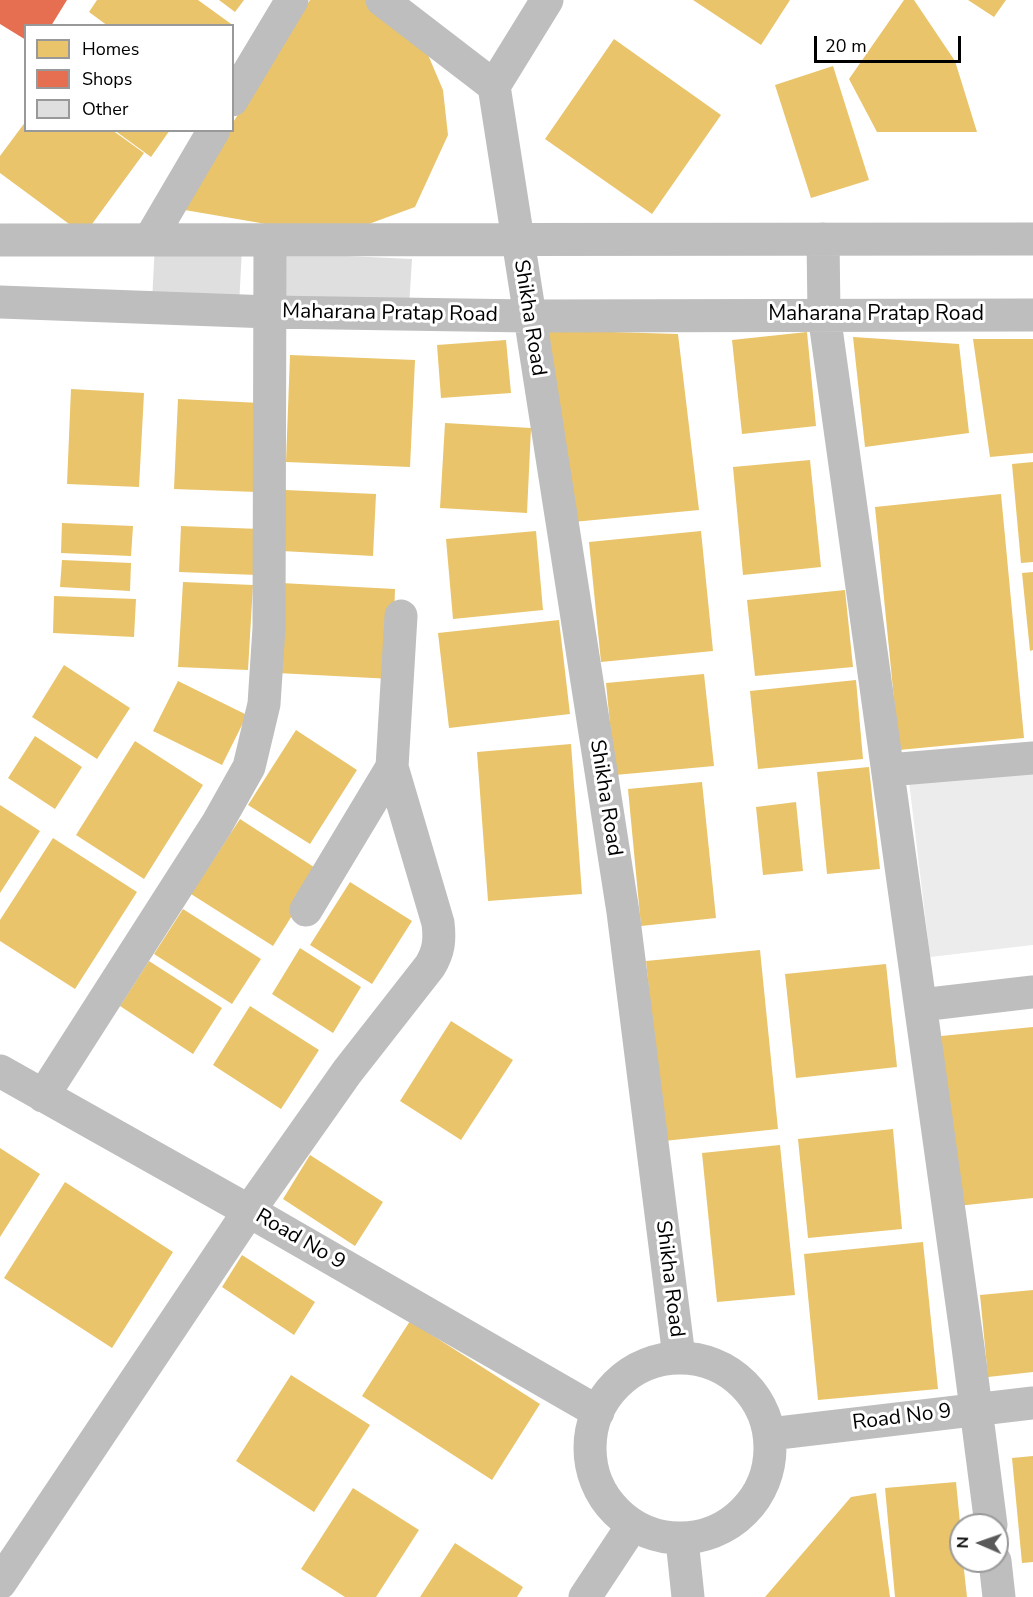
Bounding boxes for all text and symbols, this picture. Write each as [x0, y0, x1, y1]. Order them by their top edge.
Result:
legend [24, 24, 234, 132]
scale bar [817, 24, 964, 62]
text: 20 m [825, 34, 867, 58]
text: Homes [82, 37, 139, 61]
text: Shops [82, 67, 132, 91]
text: Other [82, 97, 128, 121]
street label: Shikha Road [507, 258, 551, 378]
street label: Maharana Pratap Road [282, 300, 498, 328]
street label: Maharana Pratap Road [768, 302, 984, 328]
street label: Shikha Road [583, 738, 627, 858]
street label: Road No 9 [251, 1204, 349, 1276]
street label: Shikha Road [649, 1219, 689, 1339]
street label: Road No 9 [851, 1399, 953, 1437]
north arrow [949, 1513, 1009, 1573]
text: N [952, 1536, 974, 1549]

